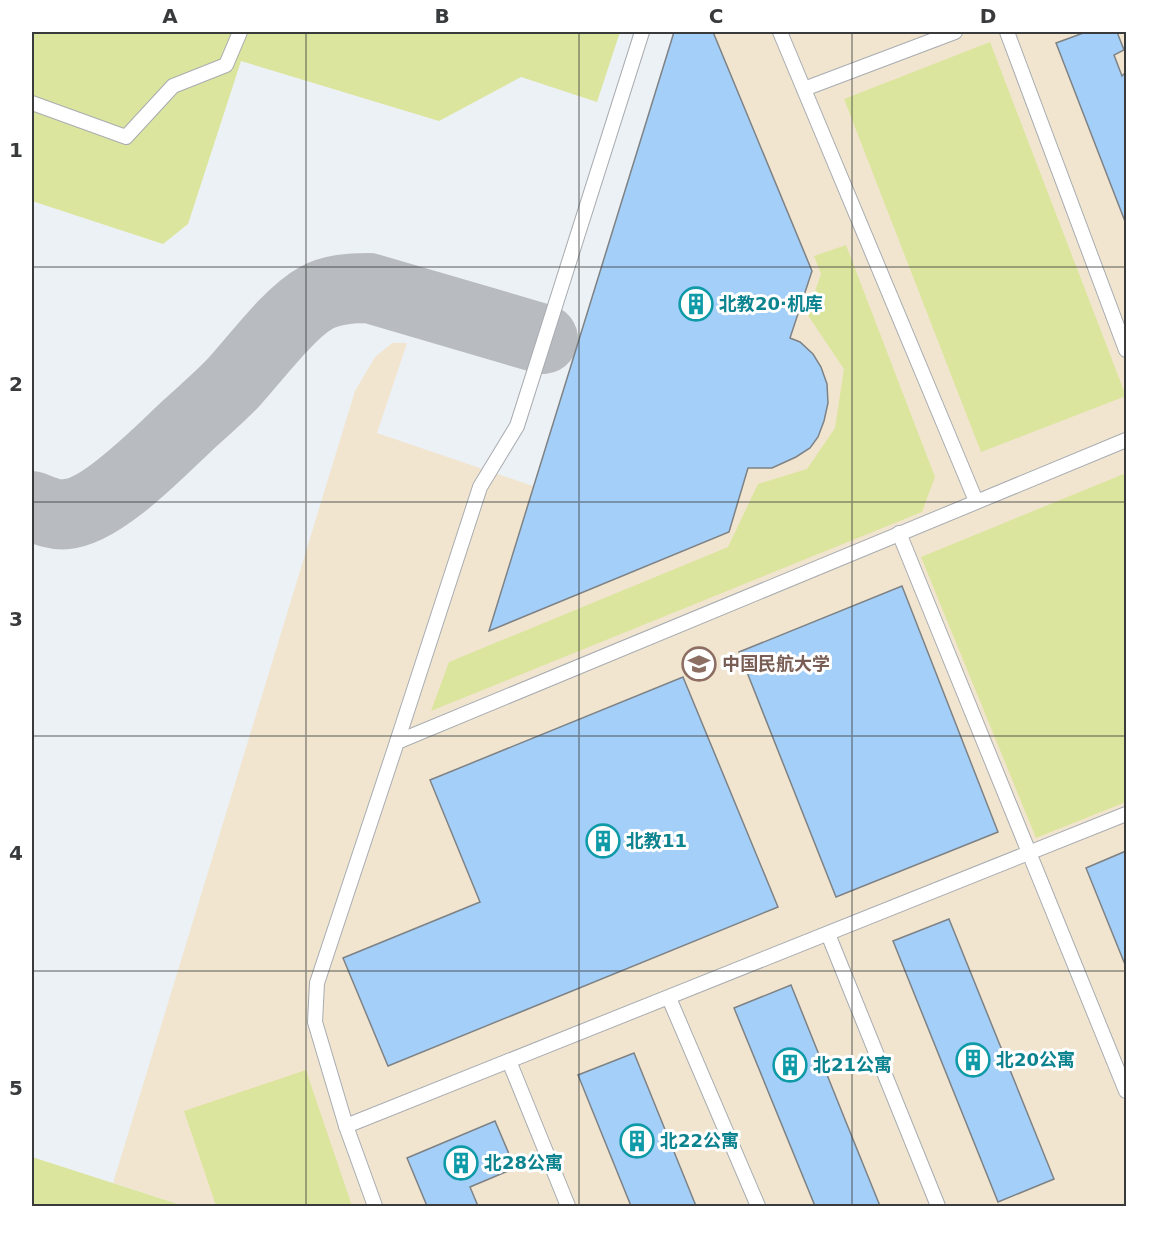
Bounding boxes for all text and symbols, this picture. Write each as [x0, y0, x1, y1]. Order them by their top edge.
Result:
text: A [162, 4, 178, 28]
text: B [434, 4, 450, 28]
text: C [709, 4, 723, 28]
text: D [980, 4, 996, 28]
text: 1 [9, 138, 23, 162]
building icon: 北教20·机库 [678, 286, 714, 322]
place label: 北教20·机库 [719, 293, 823, 314]
text: 2 [9, 372, 23, 396]
text: 3 [9, 607, 23, 631]
school or university icon: 中国民航大学 [681, 646, 717, 682]
place label: 中国民航大学 [722, 653, 830, 674]
building icon: 北教11 [585, 823, 621, 859]
place label: 北教11 [626, 830, 687, 851]
text: 4 [9, 841, 23, 865]
building icon: 北20公寓 [955, 1042, 991, 1078]
building icon: 北21公寓 [772, 1047, 808, 1083]
place label: 北20公寓 [996, 1049, 1075, 1070]
place label: 北21公寓 [813, 1054, 892, 1075]
text: 5 [9, 1076, 23, 1100]
building icon: 北22公寓 [619, 1123, 655, 1159]
place label: 北22公寓 [660, 1130, 739, 1151]
building icon: 北28公寓 [443, 1145, 479, 1181]
place label: 北28公寓 [484, 1152, 563, 1173]

